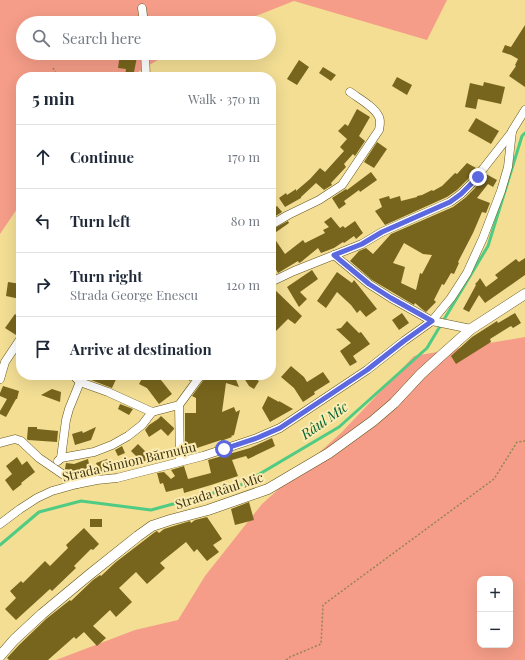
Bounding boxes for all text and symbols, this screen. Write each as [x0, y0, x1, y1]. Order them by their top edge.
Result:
search box [16, 16, 276, 60]
icon: search [30, 27, 52, 49]
text: Search here [62, 28, 141, 48]
text: 5 min [32, 87, 75, 109]
text: Walk · 370 m [188, 90, 260, 107]
icon: ahead [32, 146, 54, 168]
text: Continue [70, 147, 134, 167]
text: 170 m [227, 148, 260, 165]
route end [469, 168, 487, 186]
icon: left [32, 210, 54, 232]
text: Turn left [70, 211, 131, 231]
text: 80 m [231, 212, 260, 229]
text: Turn right [70, 266, 143, 286]
icon: right [32, 274, 54, 296]
text: 120 m [226, 276, 260, 293]
text: Strada George Enescu [70, 286, 198, 303]
icon: arrive [32, 338, 54, 360]
text: Arrive at destination [70, 339, 212, 359]
water label: Râul Mic [296, 397, 351, 444]
street label: Strada Simion Bărnuțiu [60, 437, 198, 485]
route start [215, 440, 233, 458]
street label: Strada Râul Mic [173, 468, 265, 512]
map controls [477, 576, 513, 648]
button: + [477, 576, 513, 612]
button: − [477, 612, 513, 648]

